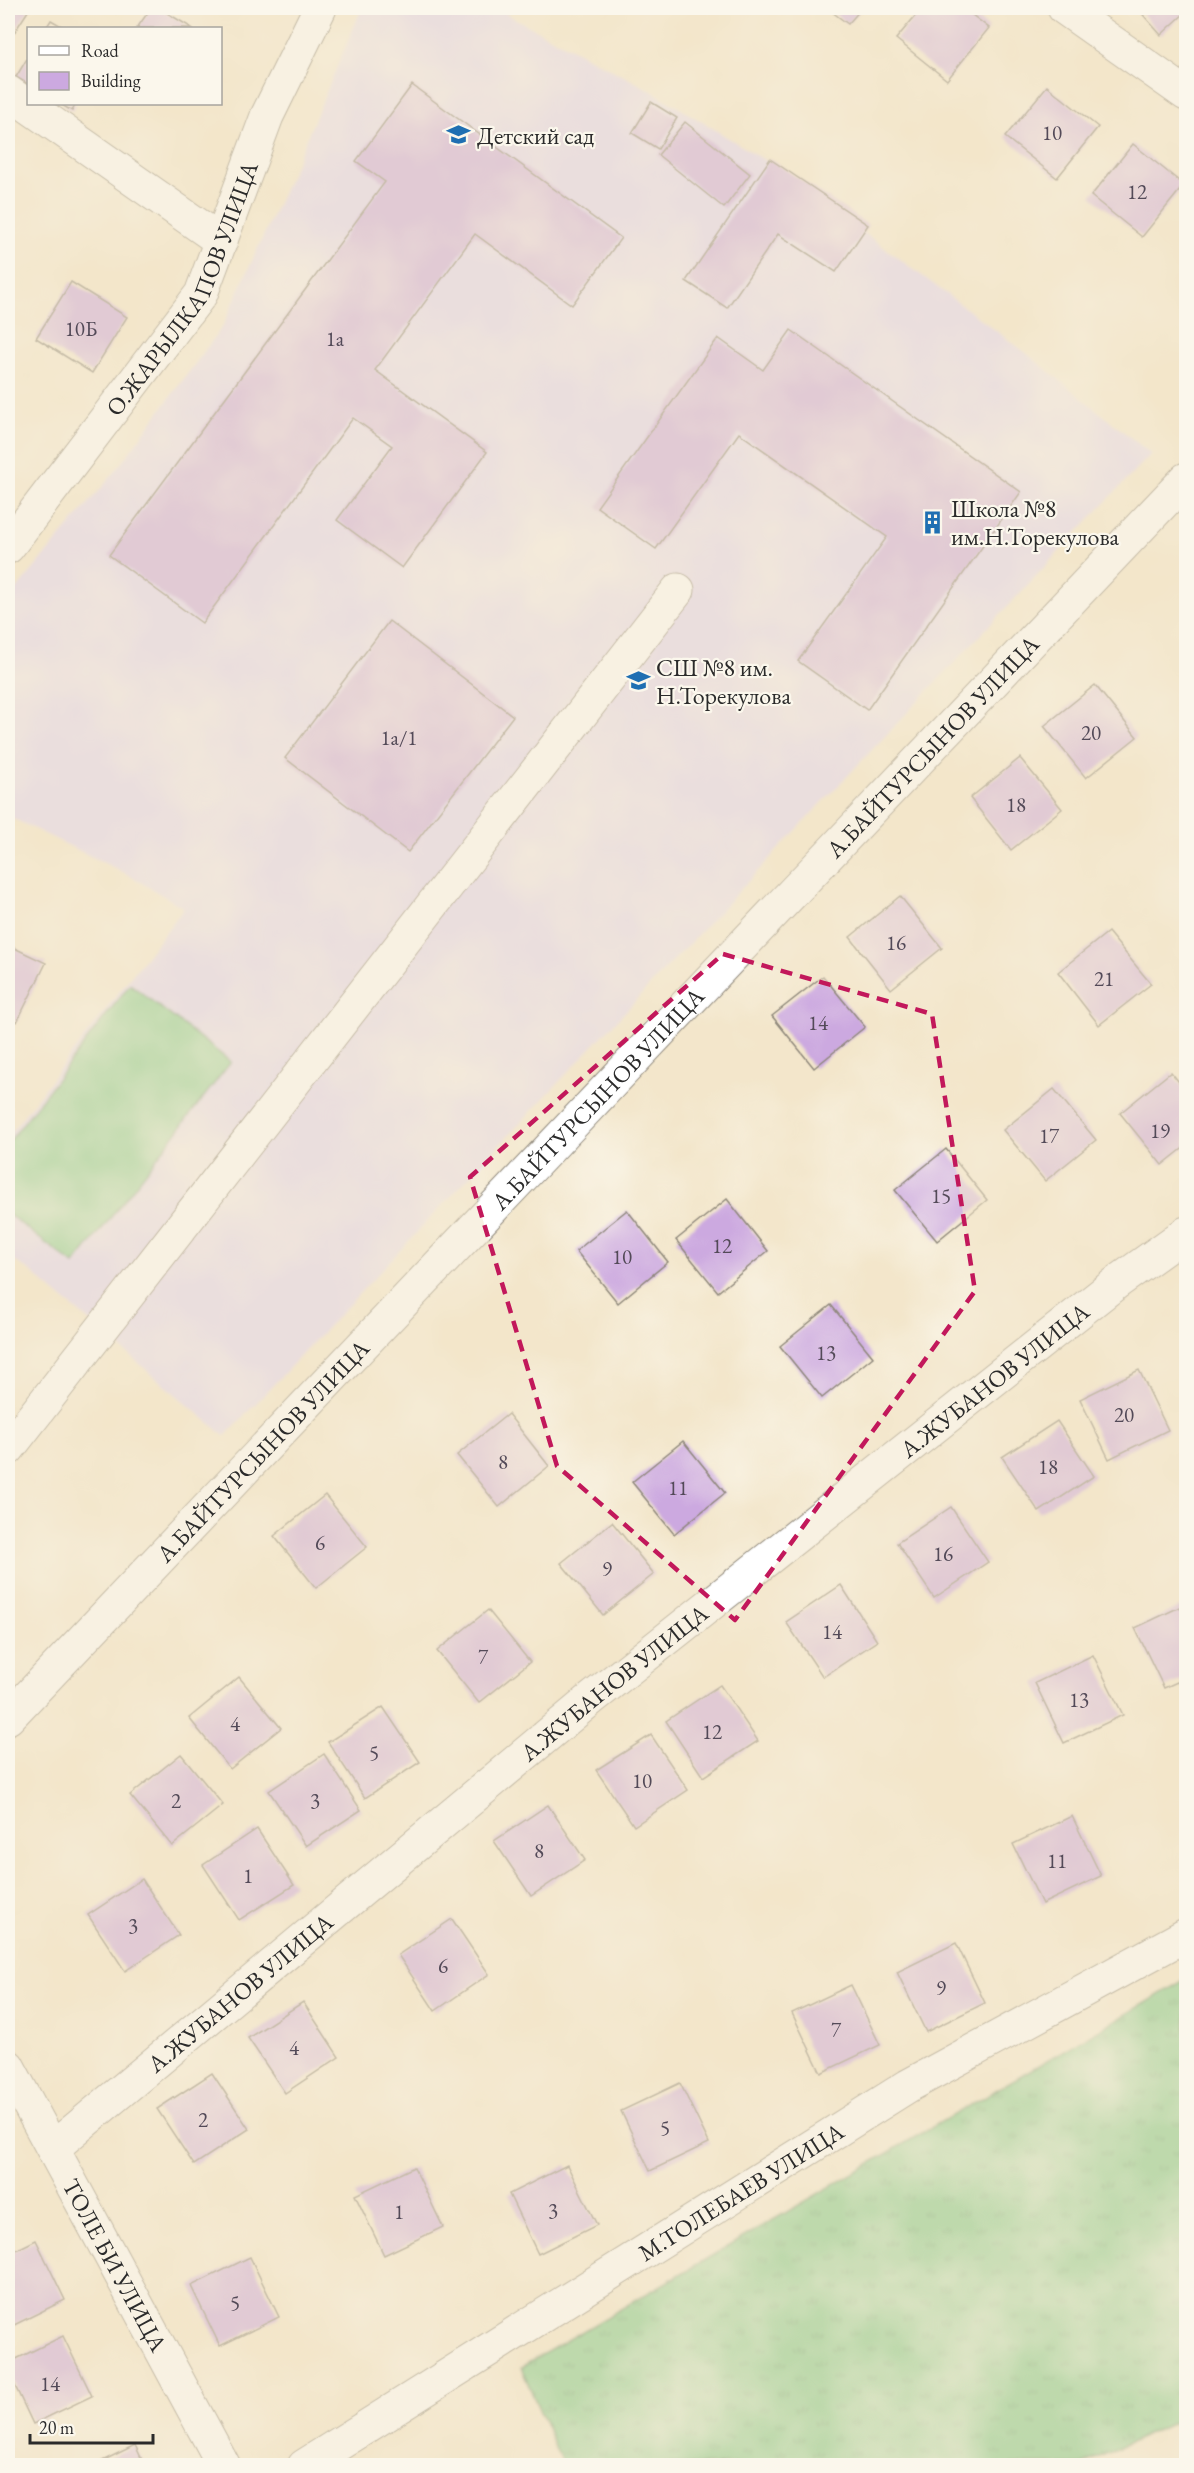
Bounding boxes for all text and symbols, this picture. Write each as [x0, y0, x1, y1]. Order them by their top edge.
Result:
legend [27, 27, 222, 105]
text: Road [81, 39, 120, 62]
text: Building [81, 69, 141, 92]
house number: 10 [1042, 119, 1062, 146]
place label: Детский сад [477, 120, 594, 151]
school or university icon: Детский сад [446, 122, 472, 148]
street label: О.ЖАРЫЛКАПОВ УЛИЦА [98, 156, 265, 422]
house number: 12 [1127, 178, 1147, 205]
house number: 10Б [65, 315, 97, 342]
house number: 1а [326, 325, 345, 352]
place label: Школа №8 им.Н.Торекулова [951, 493, 1120, 552]
building icon: Школа №8 им.Н.Торекулова [920, 509, 946, 535]
street label: А.БАЙТУРСЫНОВ УЛИЦА [818, 628, 1045, 865]
place label: СШ №8 им. Н.Торекулова [656, 652, 791, 711]
school or university icon: СШ №8 им. Н.Торекулова [625, 668, 651, 694]
house number: 20 [1081, 719, 1101, 746]
house number: 1а/1 [381, 724, 417, 751]
house number: 18 [1006, 791, 1026, 818]
house number: 16 [886, 929, 906, 956]
house number: 21 [1094, 965, 1114, 992]
street label: А.БАЙТУРСЫНОВ УЛИЦА [483, 980, 711, 1217]
house number: 14 [808, 1009, 829, 1036]
house number: 19 [1150, 1117, 1170, 1144]
house number: 17 [1039, 1122, 1060, 1149]
house number: 15 [931, 1182, 951, 1209]
house number: 12 [712, 1232, 732, 1259]
house number: 10 [612, 1243, 632, 1270]
street label: А.ЖУБАНОВ УЛИЦА [892, 1295, 1095, 1465]
street label: А.БАЙТУРСЫНОВ УЛИЦА [148, 1332, 376, 1569]
house number: 13 [816, 1339, 836, 1366]
house number: 20 [1114, 1401, 1134, 1428]
house number: 8 [498, 1448, 508, 1475]
house number: 18 [1038, 1453, 1058, 1480]
house number: 11 [668, 1474, 688, 1501]
house number: 6 [315, 1529, 325, 1556]
house number: 16 [933, 1540, 953, 1567]
house number: 9 [602, 1555, 612, 1582]
street label: А.ЖУБАНОВ УЛИЦА [513, 1597, 714, 1768]
house number: 14 [822, 1618, 843, 1645]
house number: 7 [478, 1643, 489, 1670]
house number: 13 [1069, 1686, 1089, 1713]
house number: 4 [230, 1710, 241, 1737]
house number: 12 [702, 1718, 722, 1745]
house number: 5 [369, 1739, 379, 1766]
house number: 10 [632, 1767, 652, 1794]
house number: 2 [171, 1787, 181, 1814]
house number: 3 [310, 1787, 320, 1814]
house number: 8 [534, 1837, 544, 1864]
house number: 11 [1047, 1847, 1067, 1874]
house number: 1 [243, 1862, 253, 1889]
street label: А.ЖУБАНОВ УЛИЦА [139, 1906, 339, 2079]
house number: 3 [128, 1912, 138, 1939]
house number: 6 [438, 1952, 448, 1979]
house number: 9 [936, 1974, 946, 2001]
house number: 7 [831, 2016, 842, 2043]
house number: 4 [289, 2034, 300, 2061]
house number: 2 [198, 2106, 208, 2133]
house number: 5 [660, 2114, 670, 2141]
street label: М.ТОЛЕБАЕВ УЛИЦА [632, 2115, 850, 2267]
street label: ТОЛЕ БИ УЛИЦА [56, 2173, 175, 2357]
house number: 3 [548, 2197, 558, 2224]
house number: 1 [394, 2198, 404, 2225]
house number: 5 [230, 2289, 240, 2316]
house number: 14 [40, 2370, 61, 2397]
scale bar [30, 2407, 153, 2445]
text: 20 m [39, 2416, 74, 2439]

